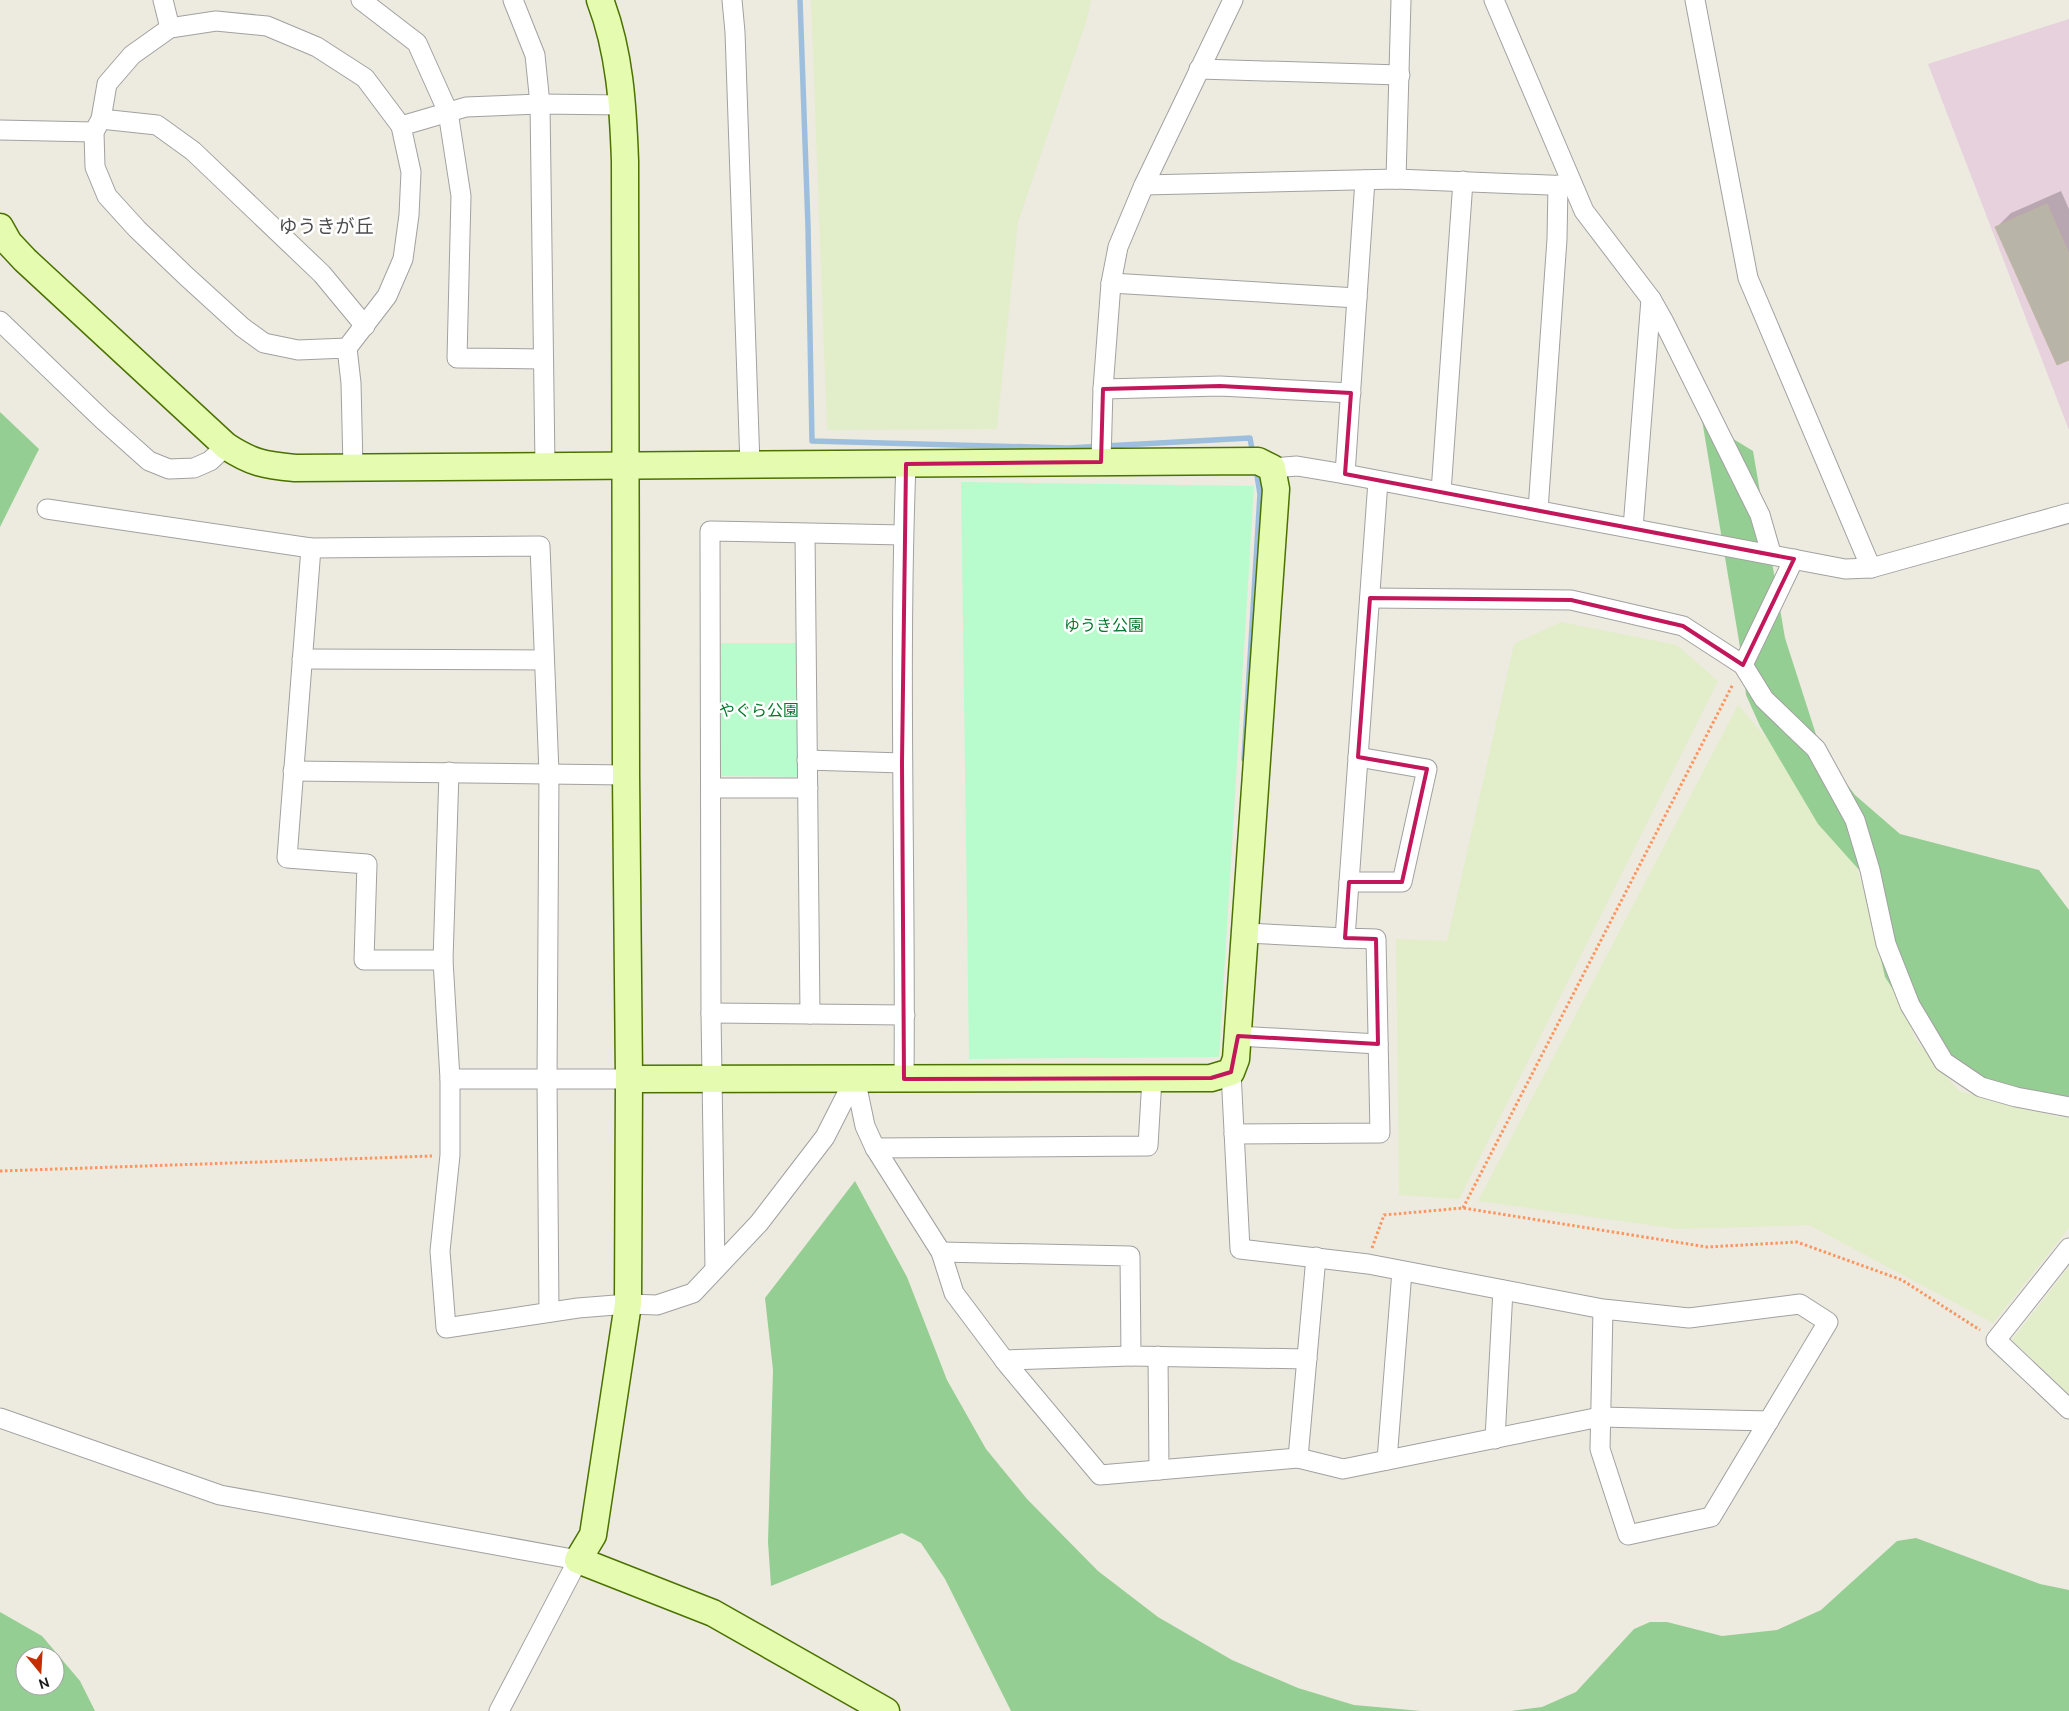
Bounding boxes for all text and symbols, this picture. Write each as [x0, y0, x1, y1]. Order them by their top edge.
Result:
district label: ゆうきが丘 [278, 215, 374, 237]
park label: ゆうき公園 [1064, 616, 1144, 634]
park label: やぐら公園 [719, 701, 799, 719]
north arrow [15, 1646, 65, 1696]
text: N [37, 1674, 51, 1693]

